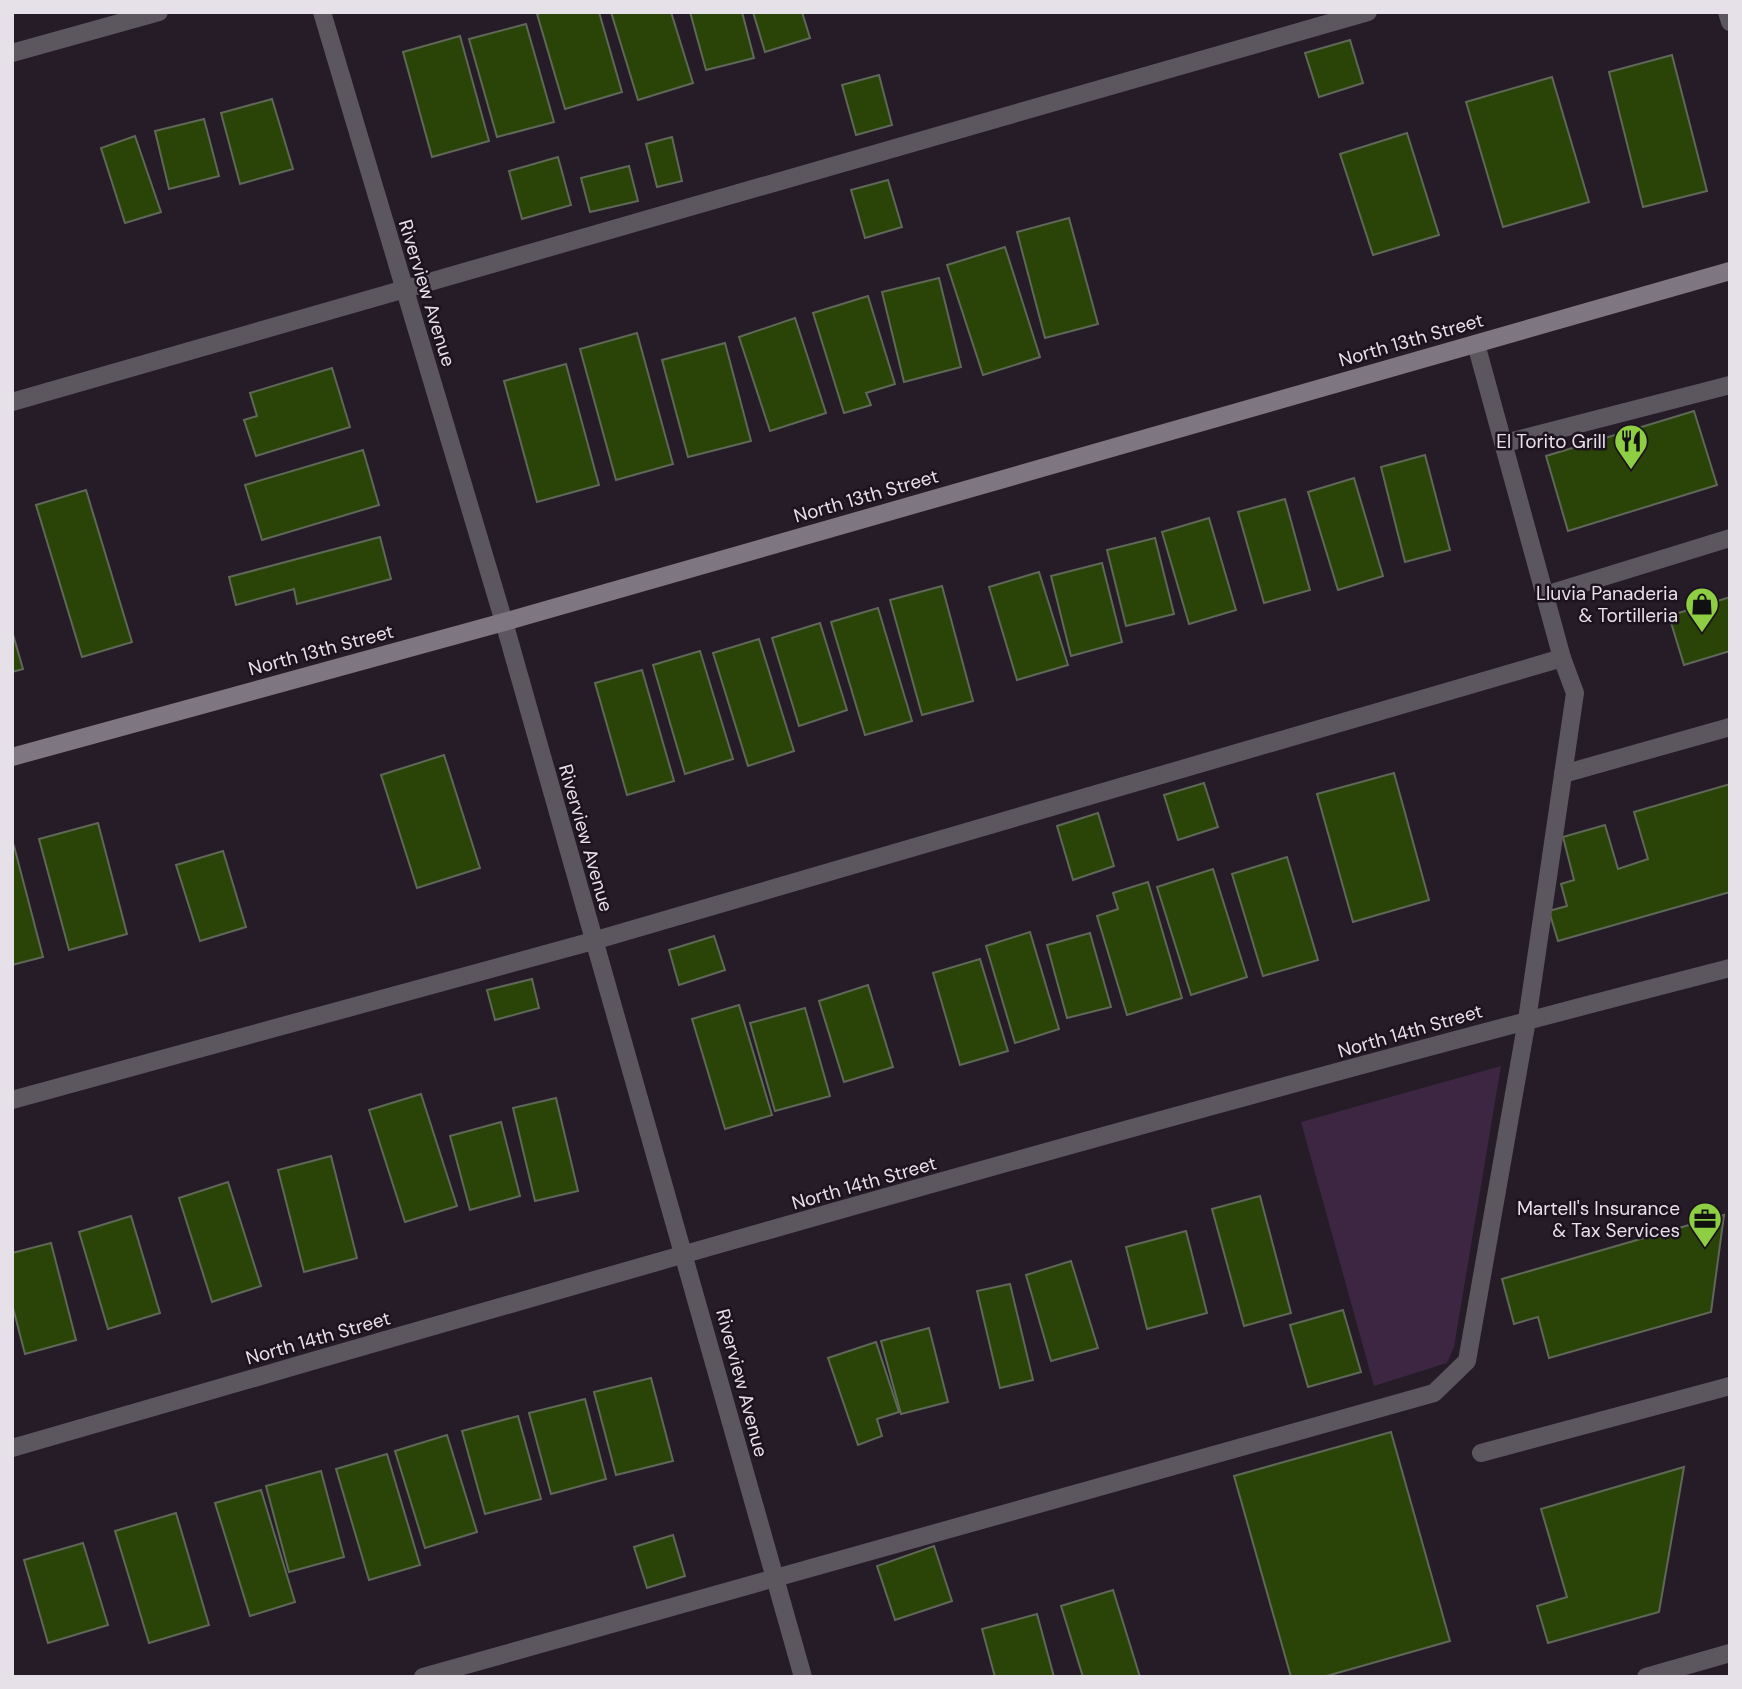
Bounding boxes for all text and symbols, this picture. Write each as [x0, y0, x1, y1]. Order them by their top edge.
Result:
street label: Riverview Avenue [393, 217, 461, 369]
street label: North 13th Street [1336, 307, 1486, 373]
restaurant icon: El Torito Grill [1612, 422, 1650, 471]
place label: El Torito Grill [1496, 429, 1606, 454]
street label: North 13th Street [791, 463, 941, 529]
place label: Lluvia Panaderia & Tortilleria [1536, 581, 1678, 628]
shop icon: Lluvia Panaderia & Tortilleria [1683, 585, 1721, 634]
street label: North 13th Street [246, 619, 396, 681]
street label: Riverview Avenue [553, 761, 619, 915]
street label: North 14th Street [1335, 998, 1485, 1064]
street label: North 14th Street [789, 1150, 939, 1216]
place label: Martell's Insurance & Tax Services [1517, 1196, 1680, 1243]
office icon: Martell's Insurance & Tax Services [1686, 1200, 1724, 1249]
street label: North 14th Street [243, 1305, 393, 1371]
street label: Riverview Avenue [710, 1306, 774, 1460]

